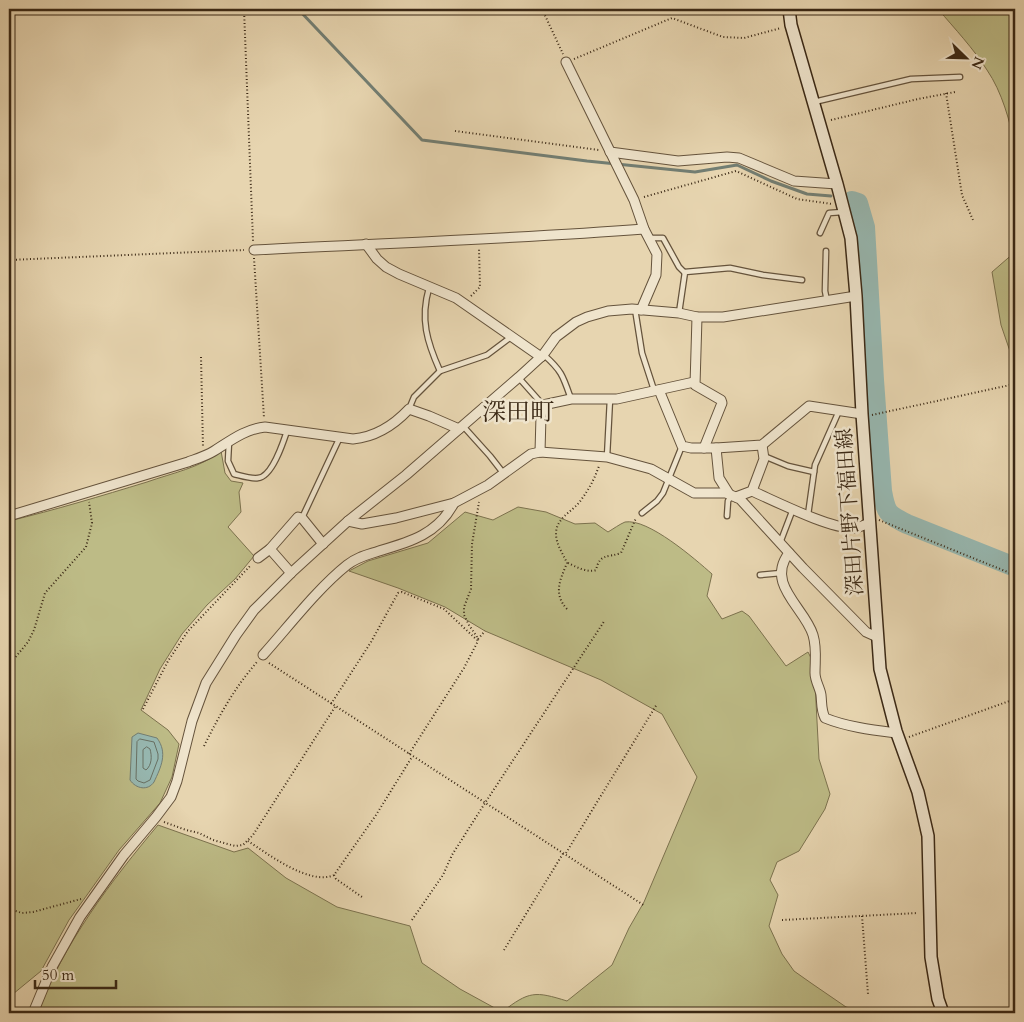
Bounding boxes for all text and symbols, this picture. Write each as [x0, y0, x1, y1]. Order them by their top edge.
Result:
north arrow [942, 32, 992, 82]
text: N [966, 54, 989, 72]
district label: 深田町 [482, 396, 554, 429]
street label: 深田片野下福田線 [830, 427, 870, 597]
scale bar [35, 957, 116, 989]
text: 50 m [42, 965, 74, 985]

